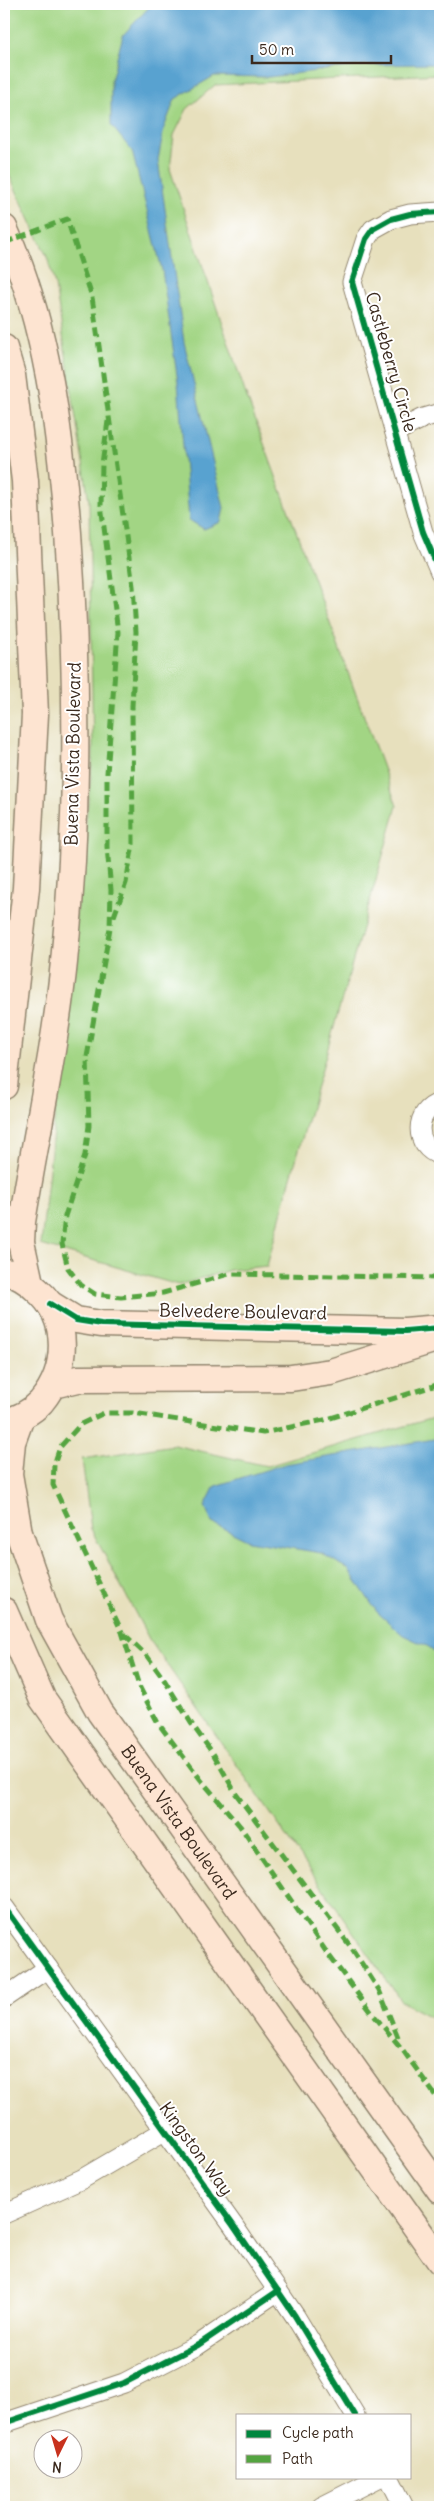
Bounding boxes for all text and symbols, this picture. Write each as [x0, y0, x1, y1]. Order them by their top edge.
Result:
scale bar [252, 32, 390, 64]
text: 50 m [259, 40, 294, 59]
street label: Castleberry Circle [360, 289, 422, 435]
street label: Buena Vista Boulevard [59, 661, 86, 846]
street label: Belvedere Boulevard [159, 1299, 327, 1324]
street label: Buena Vista Boulevard [116, 1740, 242, 1904]
street label: Kingston Way [155, 2097, 238, 2200]
legend [236, 2414, 412, 2478]
text: Cycle path [282, 2423, 354, 2442]
north arrow [32, 2428, 82, 2478]
text: Path [282, 2449, 313, 2468]
text: N [51, 2458, 62, 2476]

